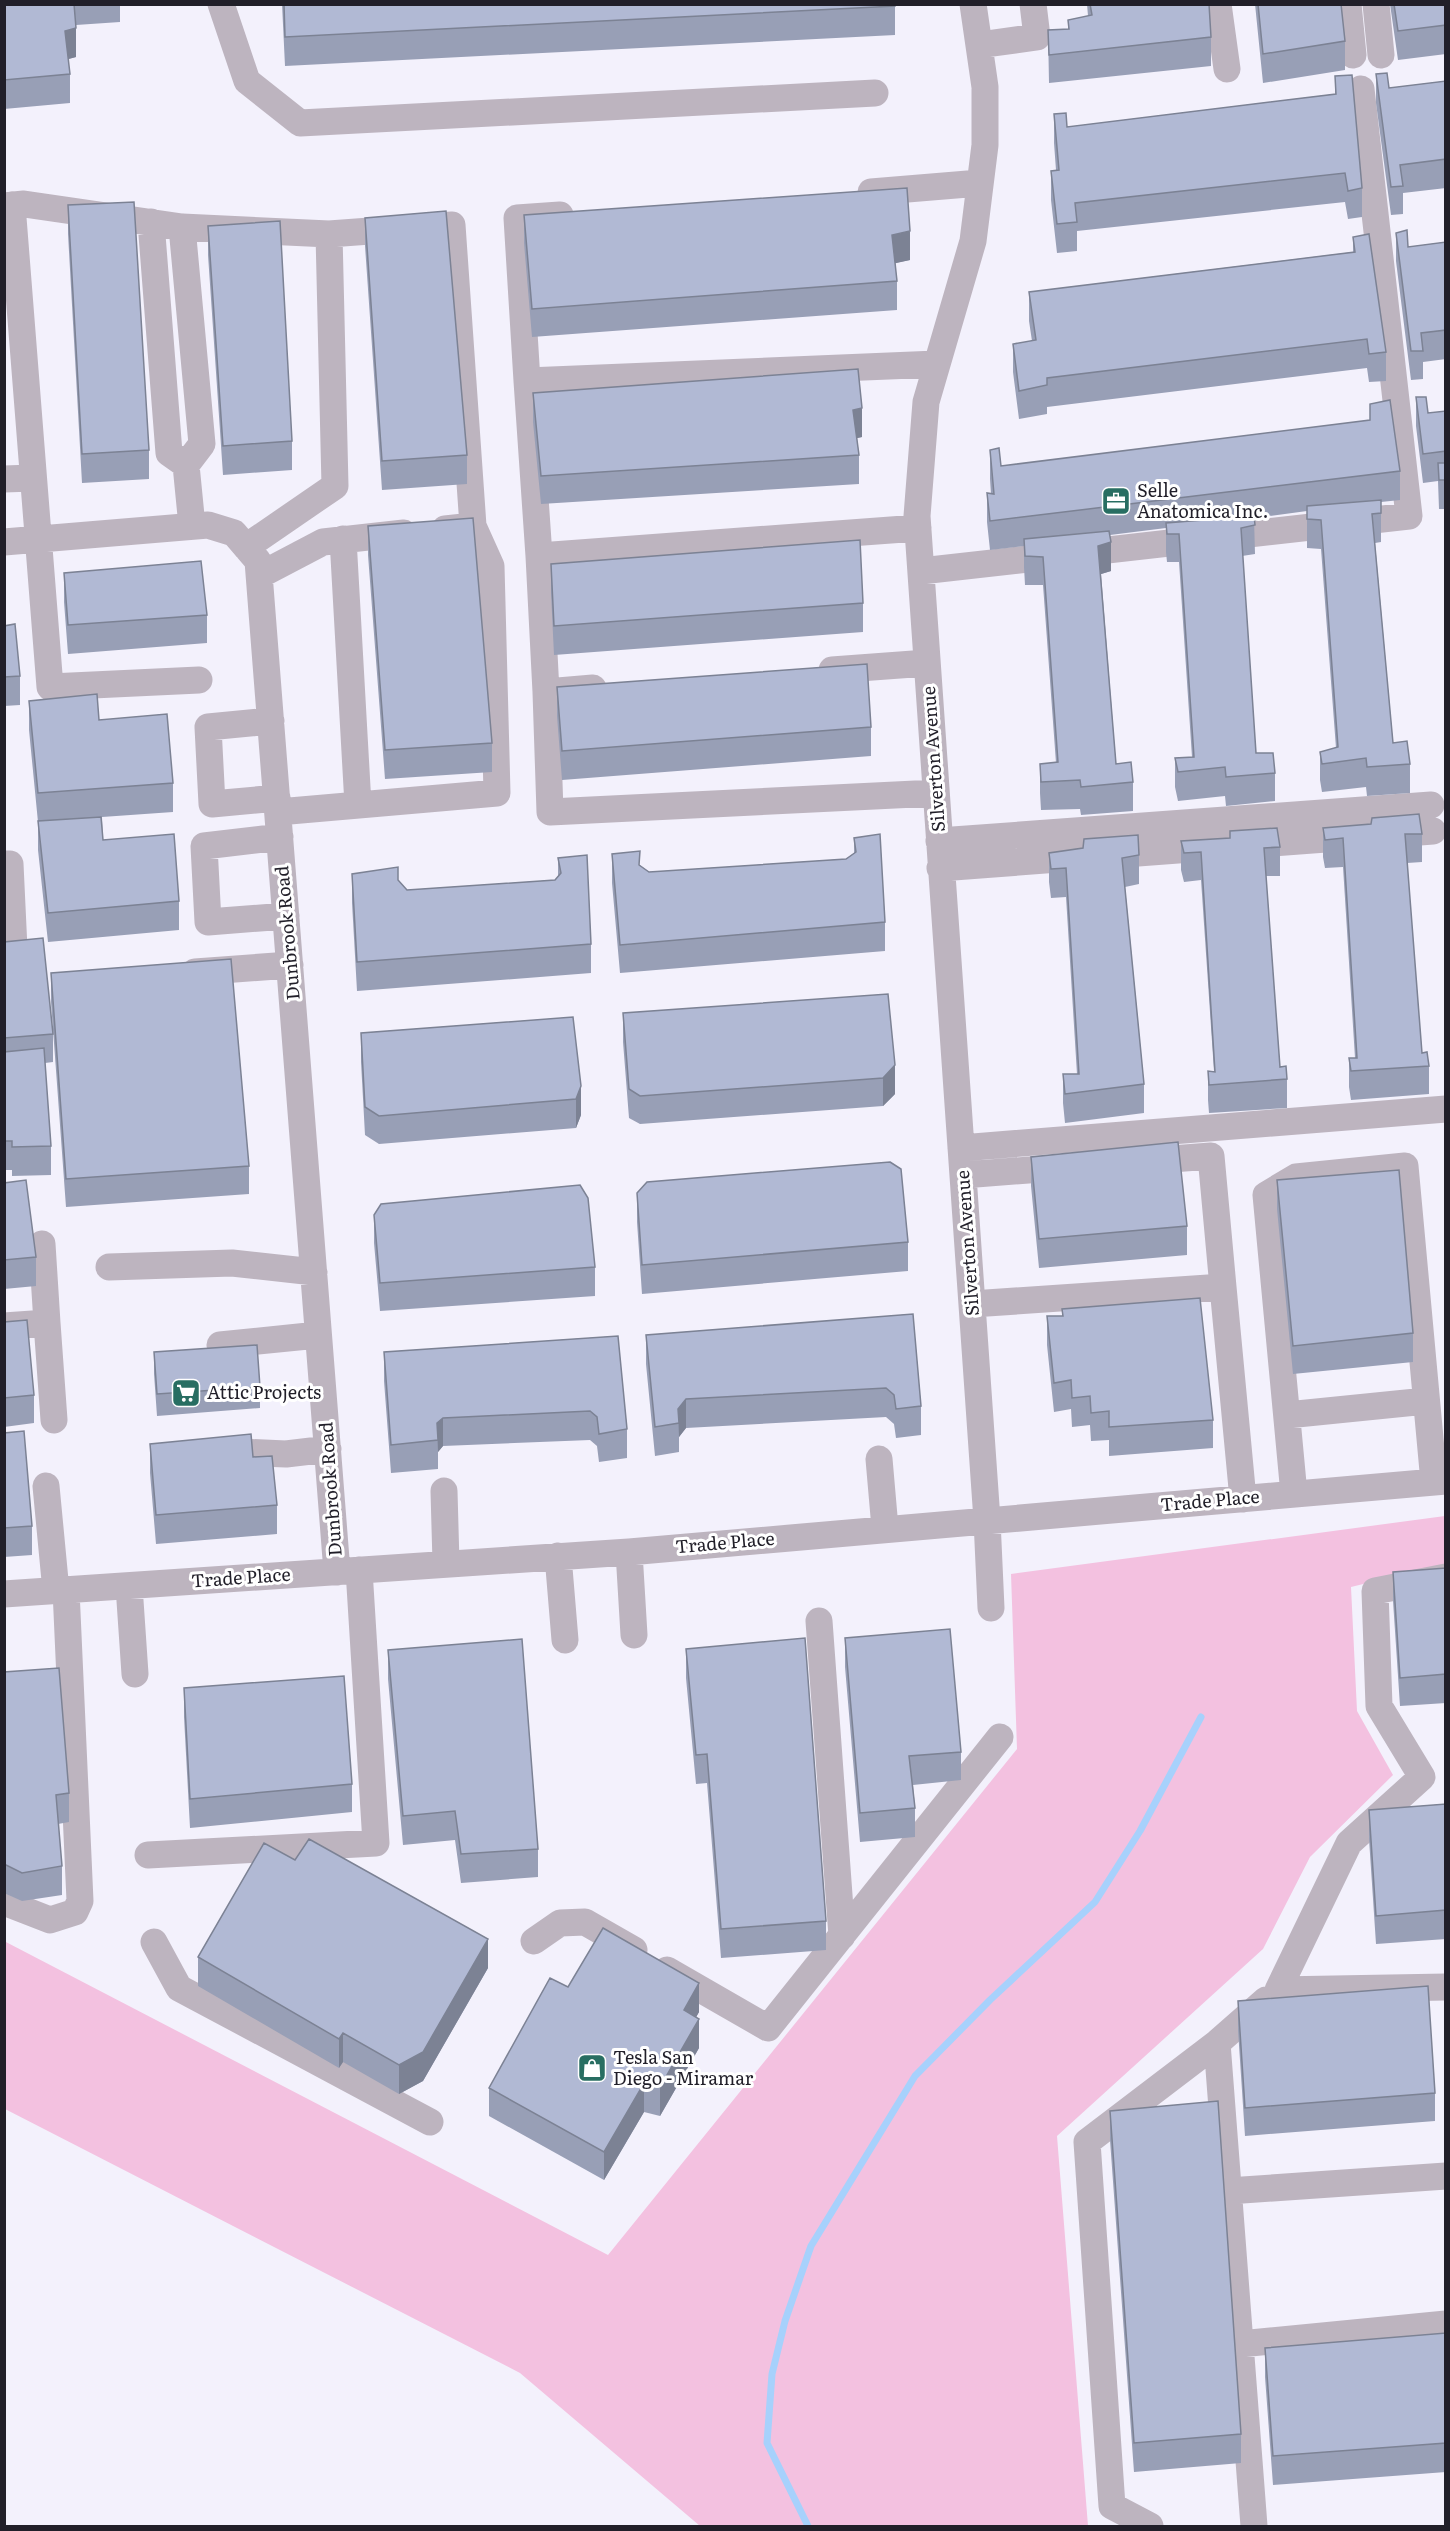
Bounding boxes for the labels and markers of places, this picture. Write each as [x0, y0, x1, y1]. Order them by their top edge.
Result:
place label: Selle Anatomica Inc. [1137, 476, 1268, 524]
office icon: Selle Anatomica Inc. [1100, 485, 1132, 517]
supermarket icon: Attic Projects [170, 1377, 202, 1409]
place label: Attic Projects [207, 1378, 321, 1405]
place label: Tesla San Diego - Miramar [613, 2043, 754, 2091]
shop icon: Tesla San Diego - Miramar [576, 2052, 608, 2084]

